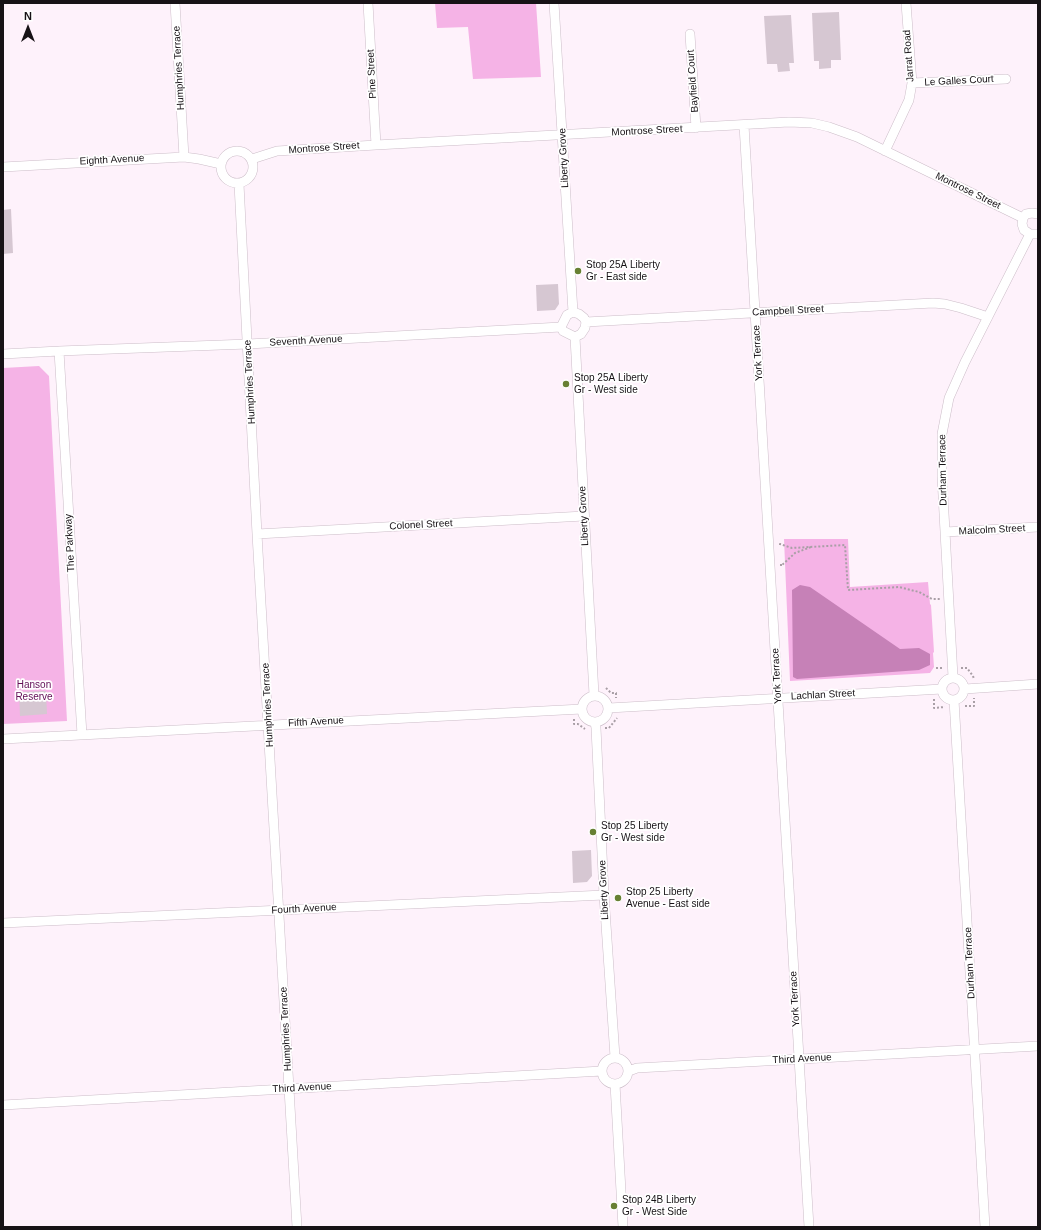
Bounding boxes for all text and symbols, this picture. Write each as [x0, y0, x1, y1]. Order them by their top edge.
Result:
north arrow [8, 8, 48, 48]
text: N [24, 10, 32, 22]
street label: Humphries Terrace [171, 26, 187, 110]
street label: Jarrat Road [901, 30, 917, 82]
street label: Pine Street [365, 49, 379, 99]
street label: Bayfield Court [685, 49, 701, 113]
street label: Le Galles Court [924, 73, 994, 89]
street label: Montrose Street [611, 123, 683, 139]
street label: Liberty Grove [556, 128, 572, 188]
street label: Montrose Street [288, 140, 360, 156]
street label: Eighth Avenue [79, 152, 145, 168]
street label: Montrose Street [933, 170, 1003, 212]
place label: Stop 25A Liberty Gr - East side [586, 259, 660, 282]
marker: Stop 25A Liberty Gr - East side [573, 266, 583, 276]
street label: Campbell Street [752, 303, 824, 319]
street label: York Terrace [751, 325, 765, 381]
street label: Seventh Avenue [269, 333, 343, 349]
street label: Humphries Terrace [242, 340, 258, 424]
place label: Stop 25A Liberty Gr - West side [574, 372, 648, 396]
marker: Stop 25A Liberty Gr - West side [561, 379, 571, 389]
street label: Durham Terrace [936, 434, 950, 506]
street label: Liberty Grove [576, 486, 592, 546]
street label: The Parkway [62, 514, 78, 572]
street label: Colonel Street [389, 517, 453, 533]
street label: Malcolm Street [958, 522, 1026, 538]
street label: York Terrace [770, 648, 784, 704]
street label: Humphries Terrace [260, 663, 276, 747]
park label: Hanson Reserve [15, 679, 53, 702]
street label: Lachlan Street [790, 687, 856, 703]
street label: Fifth Avenue [288, 715, 344, 729]
place label: Stop 25 Liberty Gr - West side [601, 820, 668, 844]
marker: Stop 25 Liberty Gr - West side [588, 827, 598, 837]
street label: Liberty Grove [596, 860, 612, 920]
place label: Stop 25 Liberty Avenue - East side [626, 886, 710, 910]
marker: Stop 25 Liberty Avenue - East side [613, 893, 623, 903]
street label: Fourth Avenue [271, 901, 337, 917]
street label: Durham Terrace [962, 927, 978, 999]
street label: York Terrace [788, 971, 802, 1027]
street label: Humphries Terrace [278, 987, 294, 1071]
street label: Third Avenue [772, 1051, 832, 1067]
street label: Third Avenue [272, 1080, 332, 1096]
place label: Stop 24B Liberty Gr - West Side [622, 1194, 696, 1218]
marker: Stop 24B Liberty Gr - West Side [609, 1201, 619, 1211]

